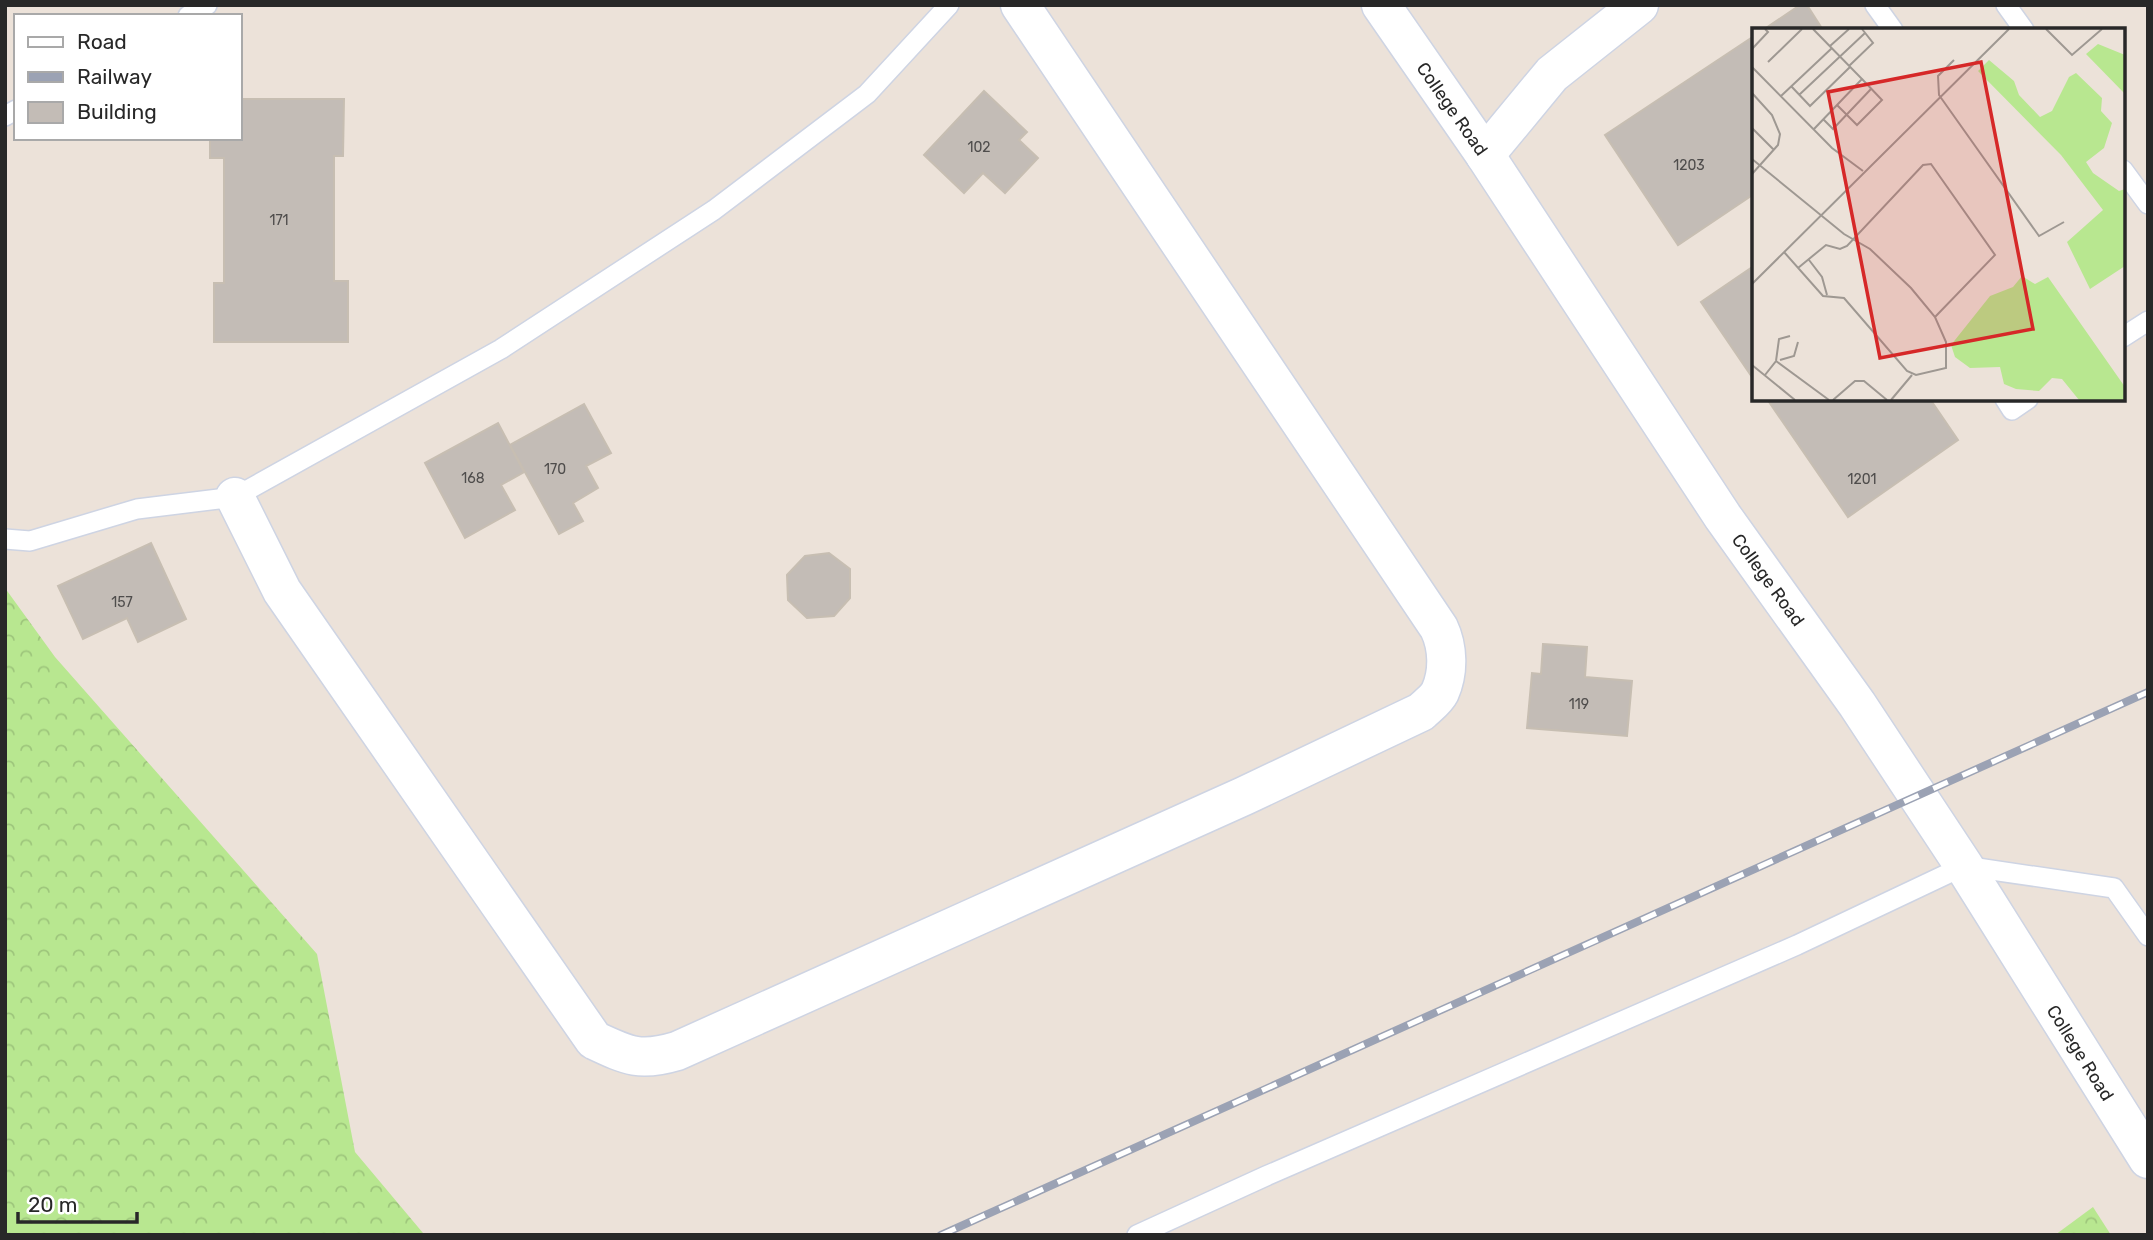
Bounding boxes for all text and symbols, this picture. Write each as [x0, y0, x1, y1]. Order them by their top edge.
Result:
legend [14, 14, 242, 140]
inset map [1752, 28, 2125, 401]
text: Road [77, 29, 127, 54]
street label: College Road [1412, 58, 1492, 160]
text: Railway [77, 64, 152, 89]
text: Building [77, 99, 157, 124]
house number: 102 [967, 139, 991, 156]
house number: 1203 [1673, 157, 1705, 174]
house number: 171 [269, 212, 289, 229]
house number: 170 [544, 461, 566, 478]
house number: 168 [461, 470, 485, 487]
house number: 1201 [1847, 471, 1877, 488]
street label: College Road [1727, 529, 1809, 631]
house number: 157 [111, 594, 133, 611]
house number: 119 [1569, 696, 1589, 713]
street label: College Road [2042, 1001, 2118, 1105]
scale bar [18, 1180, 136, 1224]
text: 20 m [28, 1192, 77, 1217]

